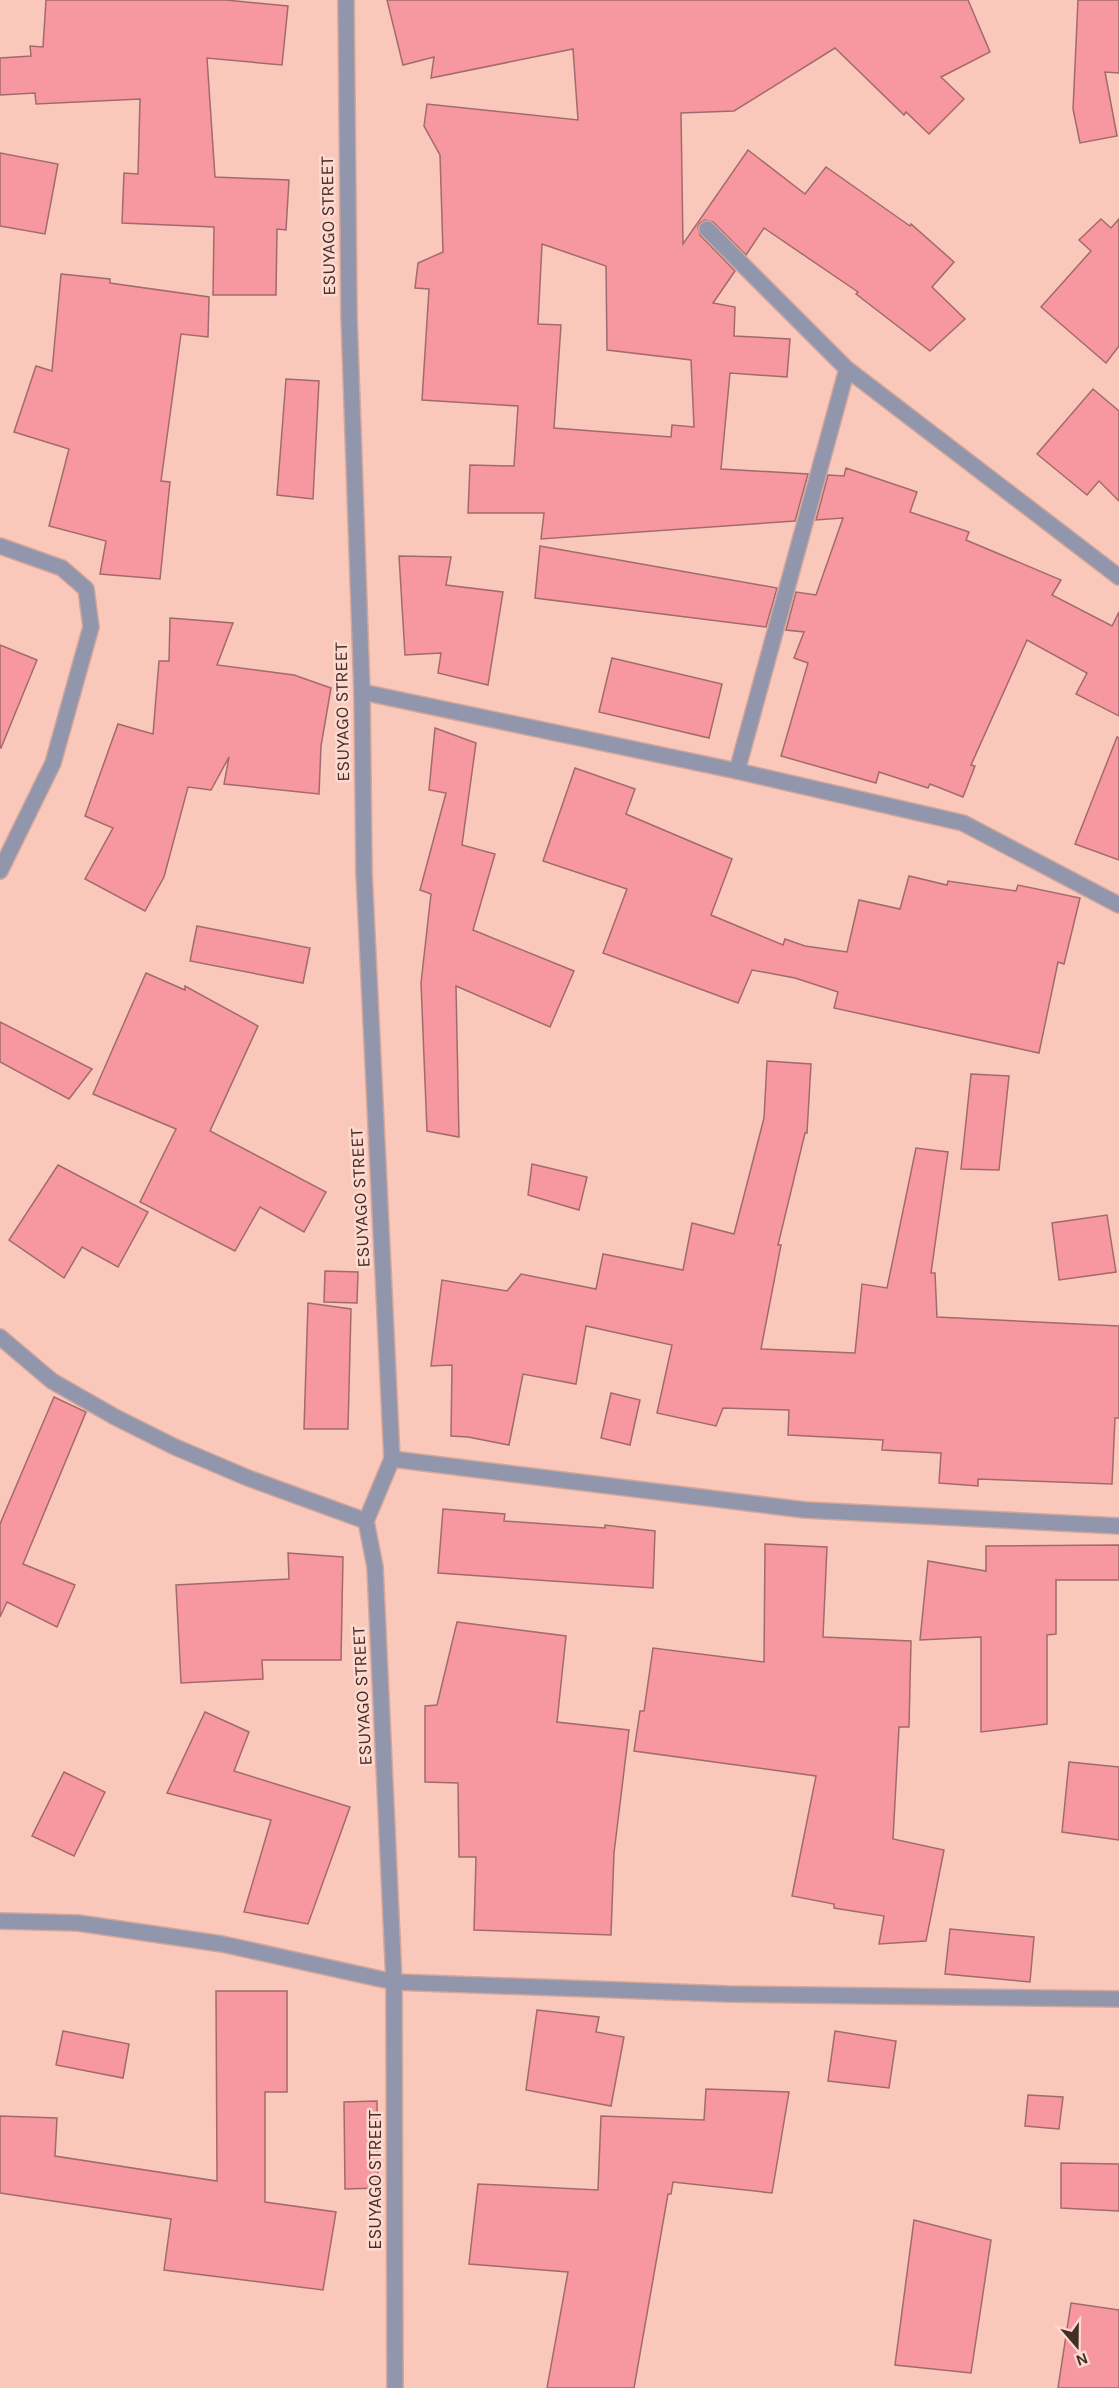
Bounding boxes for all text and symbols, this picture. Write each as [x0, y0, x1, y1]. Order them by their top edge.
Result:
street label: ESUYAGO STREET [316, 156, 340, 296]
street label: ESUYAGO STREET [330, 642, 354, 782]
street label: ESUYAGO STREET [345, 1128, 375, 1268]
street label: ESUYAGO STREET [347, 1626, 377, 1766]
street label: ESUYAGO STREET [364, 2110, 386, 2250]
north arrow [1047, 2316, 1107, 2376]
text: N [1073, 2349, 1091, 2371]

